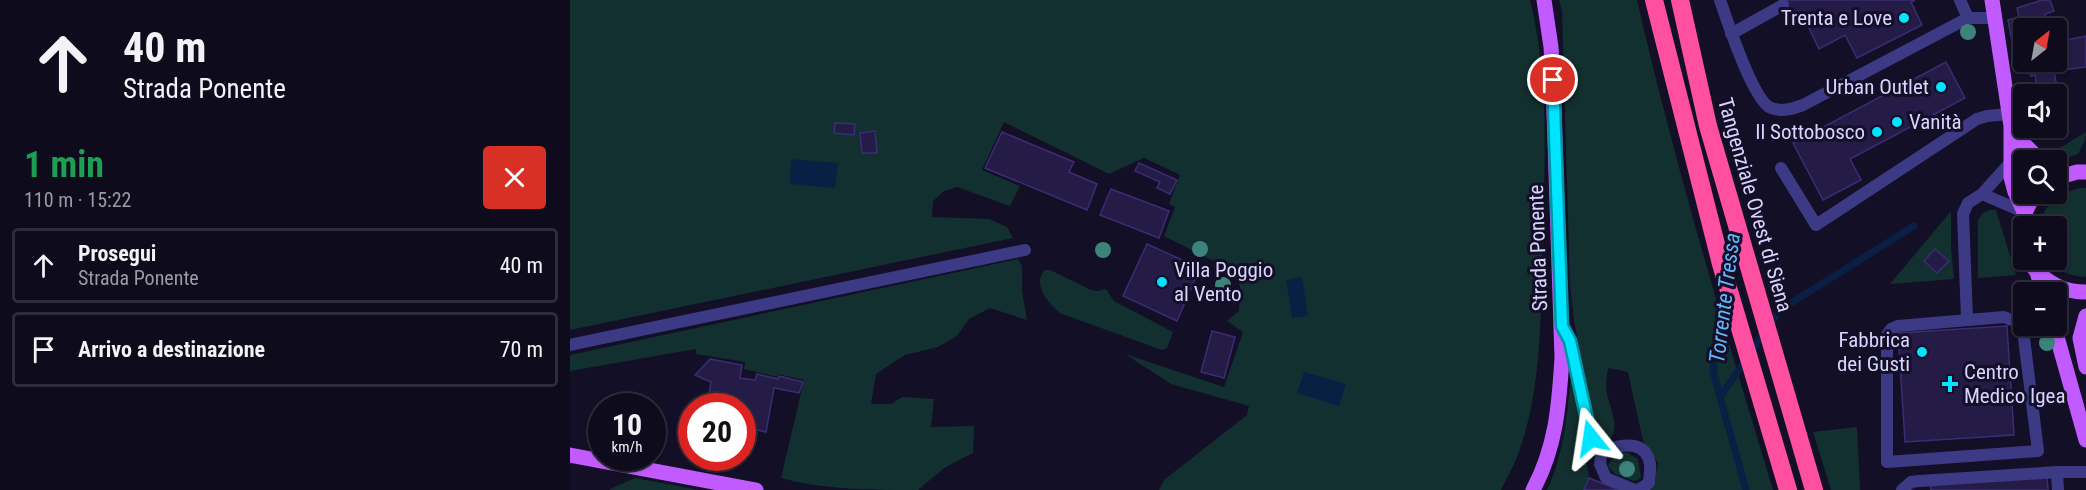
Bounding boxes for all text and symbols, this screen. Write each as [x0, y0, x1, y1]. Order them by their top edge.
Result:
place label: Trenta e Love [1781, 6, 1892, 30]
marker: Trenta e Love [1897, 11, 1911, 25]
north arrow [2013, 18, 2067, 72]
map controls [2013, 18, 2067, 336]
text: 40 m [123, 23, 206, 72]
icon: ahead [24, 24, 102, 102]
pin [1527, 54, 1578, 105]
icon: arrive [1536, 63, 1569, 96]
text: Strada Ponente [123, 73, 286, 105]
place label: Urban Outlet [1826, 75, 1929, 99]
marker: Urban Outlet [1934, 80, 1948, 94]
button: sound [2013, 84, 2067, 138]
street label: Tangenziale Ovest di Siena [1713, 95, 1797, 315]
place label: Vanità [1909, 110, 1962, 134]
marker: Vanità [1890, 115, 1904, 129]
place label: Il Sottobosco [1755, 120, 1865, 144]
marker: Il Sottobosco [1870, 125, 1884, 139]
text: 1 min [24, 144, 104, 186]
button: close [483, 146, 546, 209]
button: search [2013, 150, 2067, 204]
street label: Strada Ponente [1524, 184, 1552, 312]
text: 110 m · 15:22 [24, 188, 131, 212]
button: + [2013, 216, 2067, 270]
water label: Torrente Tressa [1704, 231, 1745, 365]
text: Prosegui [78, 241, 156, 266]
icon: ahead [27, 249, 60, 282]
text: 40 m [500, 253, 543, 278]
place label: Villa Poggio al Vento [1174, 258, 1273, 306]
text: Strada Ponente [78, 266, 199, 290]
marker: Villa Poggio al Vento [1155, 275, 1169, 289]
button: − [2013, 282, 2067, 336]
place label: Fabbrica dei Gusti [1837, 328, 1910, 376]
icon: arrive [27, 333, 60, 366]
text: Arrivo a destinazione [78, 337, 265, 362]
text: 70 m [500, 337, 543, 362]
marker: Fabbrica dei Gusti [1915, 345, 1929, 359]
place label: Centro Medico Igea [1964, 360, 2066, 408]
marker: Centro Medico Igea [1941, 375, 1959, 393]
speed limit sign: 20 [678, 393, 756, 471]
position arrow [1559, 406, 1623, 470]
text: 10 [612, 407, 642, 442]
text: km/h [612, 438, 642, 456]

